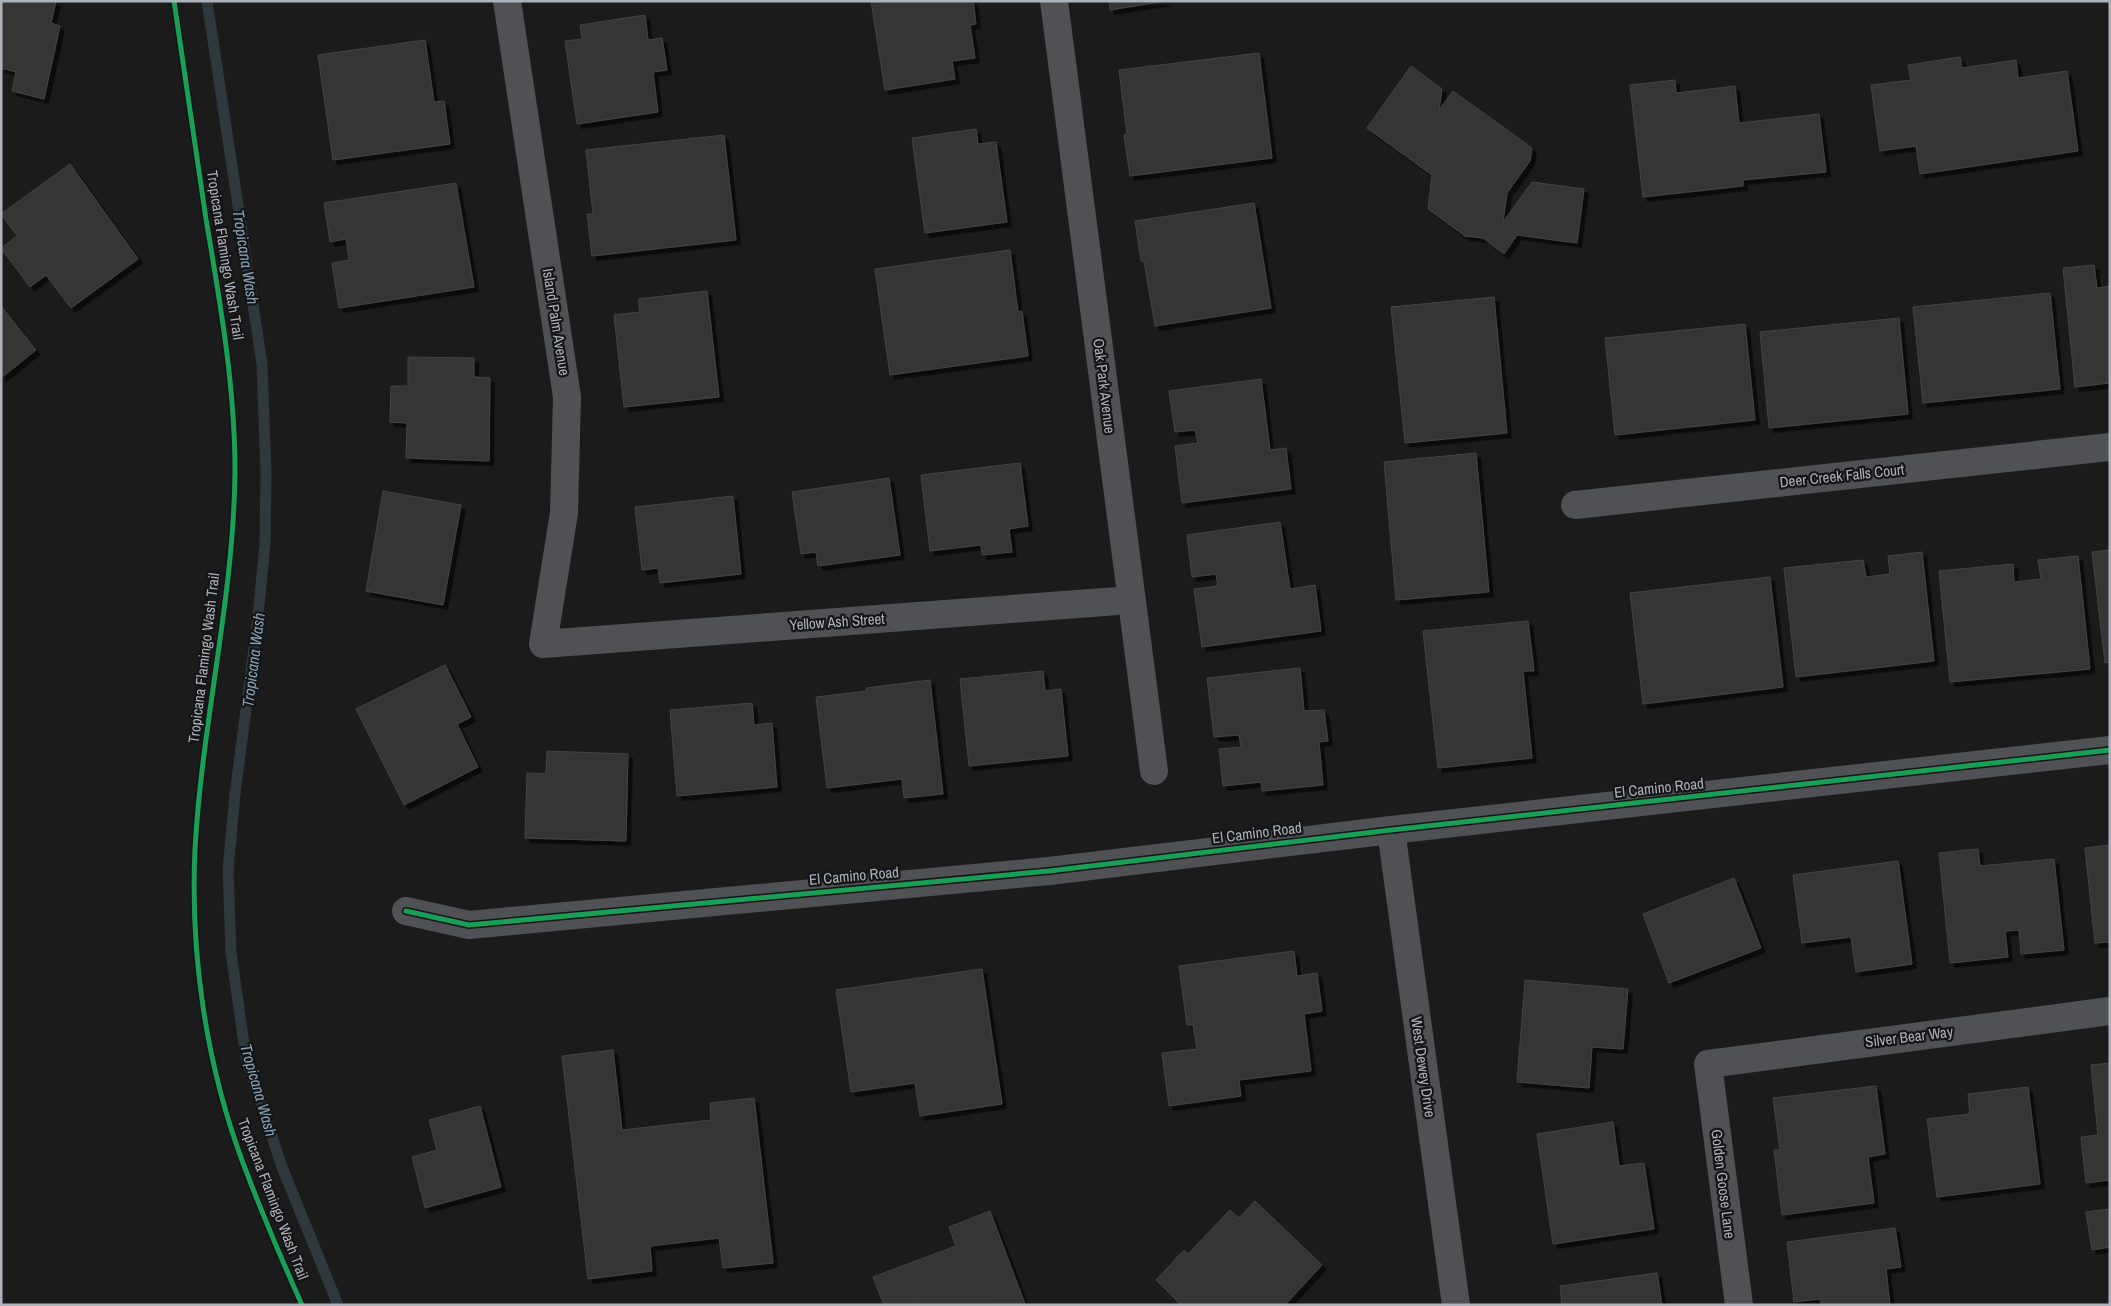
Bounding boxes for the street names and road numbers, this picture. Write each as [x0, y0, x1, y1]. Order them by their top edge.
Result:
street label: Tropicana Flamingo Wash Trail [202, 169, 249, 341]
street label: Island Palm Avenue [538, 267, 575, 377]
street label: Oak Park Avenue [1088, 337, 1121, 435]
street label: Deer Creek Falls Court [1779, 458, 1906, 492]
street label: Tropicana Flamingo Wash Trail [183, 572, 224, 744]
street label: Yellow Ash Street [789, 608, 886, 635]
street label: El Camino Road [1613, 772, 1705, 803]
street label: El Camino Road [1211, 817, 1303, 848]
street label: El Camino Road [808, 861, 900, 890]
street label: West Dewey Drive [1406, 1015, 1441, 1119]
street label: Silver Bear Way [1864, 1021, 1955, 1052]
street label: Tropicana Flamingo Wash Trail [233, 1115, 314, 1283]
street label: Golden Goose Lane [1706, 1128, 1741, 1240]

